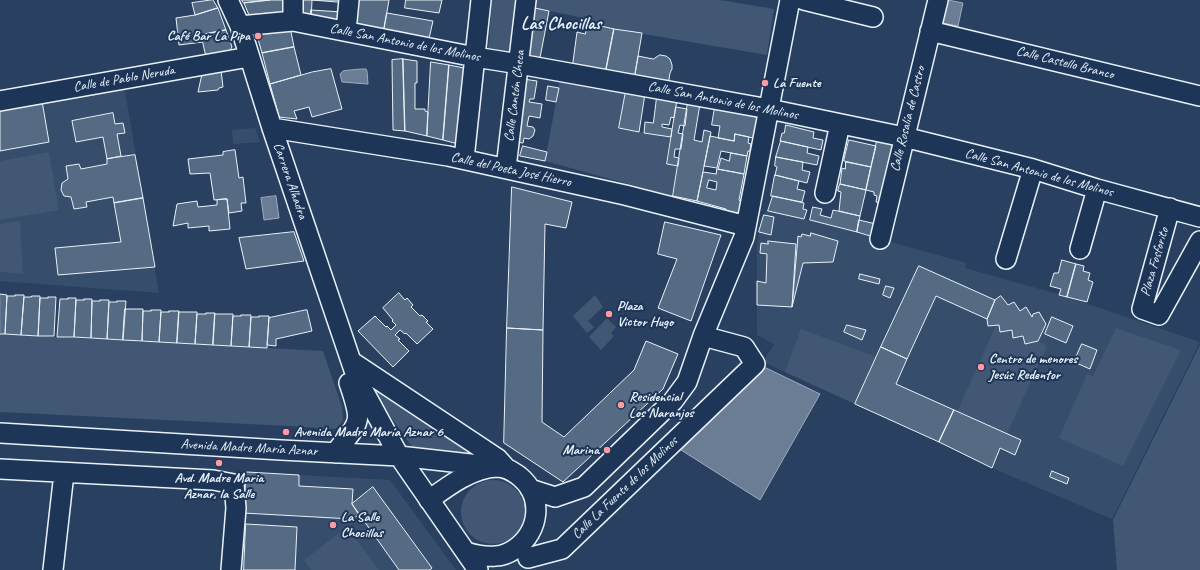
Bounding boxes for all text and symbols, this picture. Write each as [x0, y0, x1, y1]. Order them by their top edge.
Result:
district label: Las Chocillas [521, 13, 601, 35]
street label: Calle San Antonio de los Molinos [328, 20, 482, 66]
place label: Café Bar La Pipa [167, 28, 250, 44]
marker: Café Bar La Pipa [253, 31, 263, 41]
street label: Calle Castello Branco [1014, 43, 1116, 83]
street label: Calle Cantón Checa [501, 49, 529, 143]
street label: Calle de Pablo Neruda [72, 62, 176, 96]
street label: Calle Rosalía de Castro [887, 64, 929, 174]
place label: La Fuente [773, 75, 821, 91]
street label: Calle San Antonio de los Molinos [646, 78, 800, 124]
marker: La Fuente [760, 78, 770, 88]
street label: Carrera Alhadra [269, 141, 311, 221]
street label: Calle San Antonio de los Molinos [963, 145, 1115, 201]
street label: Calle del Poeta José Hierro [449, 149, 573, 191]
street label: Plaza Fosforito [1137, 226, 1173, 298]
place label: Plaza Victor Hugo [617, 298, 673, 330]
marker: Plaza Victor Hugo [604, 309, 614, 319]
place label: Centro de menores Jesús Redentor [989, 351, 1077, 384]
marker: Centro de menores Jesús Redentor [976, 362, 986, 372]
place label: Residencial Los Naranjos [629, 389, 693, 422]
marker: Residencial Los Naranjos [616, 400, 626, 410]
place label: Avenida Madre María Aznar 6 [294, 424, 443, 440]
marker: Avenida Madre María Aznar 6 [281, 427, 291, 437]
street label: Calle La Fuente de los Molinos [569, 433, 681, 543]
street label: Avenida Madre María Aznar [180, 436, 318, 460]
place label: Marina [562, 442, 599, 458]
marker: Marina [602, 445, 612, 455]
marker: Avd. Madre Maria Aznar, la Salle [214, 458, 224, 468]
place label: Avd. Madre Maria Aznar, la Salle [175, 470, 263, 502]
place label: La Salle Chocillas [341, 509, 383, 542]
marker: La Salle Chocillas [328, 520, 338, 530]

